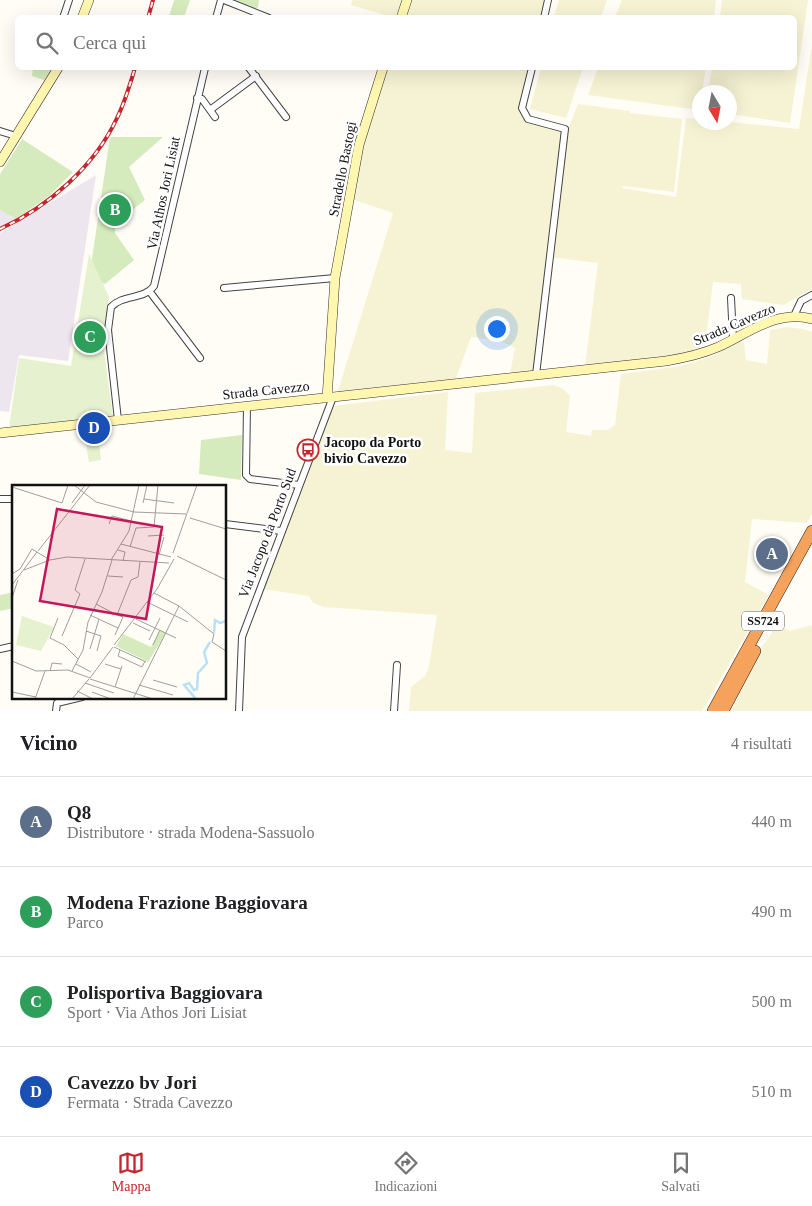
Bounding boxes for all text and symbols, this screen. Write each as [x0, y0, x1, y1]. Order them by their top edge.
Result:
search box [15, 15, 797, 70]
icon: search [33, 29, 61, 57]
text: Cerca qui [73, 32, 146, 53]
north arrow [692, 85, 737, 130]
street label: Stradello Bastogi [326, 120, 359, 218]
street label: Via Athos Jori Lisiat [144, 135, 183, 251]
pin: B [99, 191, 131, 229]
street label: Strada Cavezzo [691, 300, 777, 348]
your location [484, 316, 510, 342]
pin: C [74, 318, 106, 356]
street label: Strada Cavezzo [222, 378, 310, 403]
pin: D [78, 409, 110, 447]
place label: Jacopo da Porto bivio Cavezzo [324, 435, 421, 466]
bus stop icon: Jacopo da Porto bivio Cavezzo [296, 438, 320, 462]
street label: Via Jacopo da Porto Sud [236, 466, 299, 600]
inset map [12, 485, 226, 698]
pin: A [756, 535, 788, 573]
road number: SS724 [742, 612, 784, 630]
text: Vicino [20, 731, 78, 755]
text: 4 risultati [731, 735, 792, 752]
text: Q8 [67, 802, 91, 823]
text: A [30, 813, 42, 830]
text: 440 m [752, 813, 792, 830]
text: Distributore · strada Modena-Sassuolo [67, 824, 315, 841]
text: Modena Frazione Baggiovara [67, 892, 308, 913]
text: B [31, 903, 41, 920]
text: 490 m [752, 903, 792, 920]
text: Parco [67, 914, 103, 931]
text: Polisportiva Baggiovara [67, 982, 263, 1003]
text: C [30, 993, 42, 1010]
text: 500 m [752, 993, 792, 1010]
text: Sport · Via Athos Jori Lisiat [67, 1004, 247, 1021]
text: Cavezzo bv Jori [67, 1072, 197, 1093]
text: D [30, 1083, 42, 1100]
text: 510 m [752, 1083, 792, 1100]
text: Fermata · Strada Cavezzo [67, 1094, 233, 1111]
tab: Mappa [112, 1149, 151, 1195]
tab: Indicazioni [374, 1149, 437, 1195]
tab: Salvati [661, 1149, 700, 1195]

